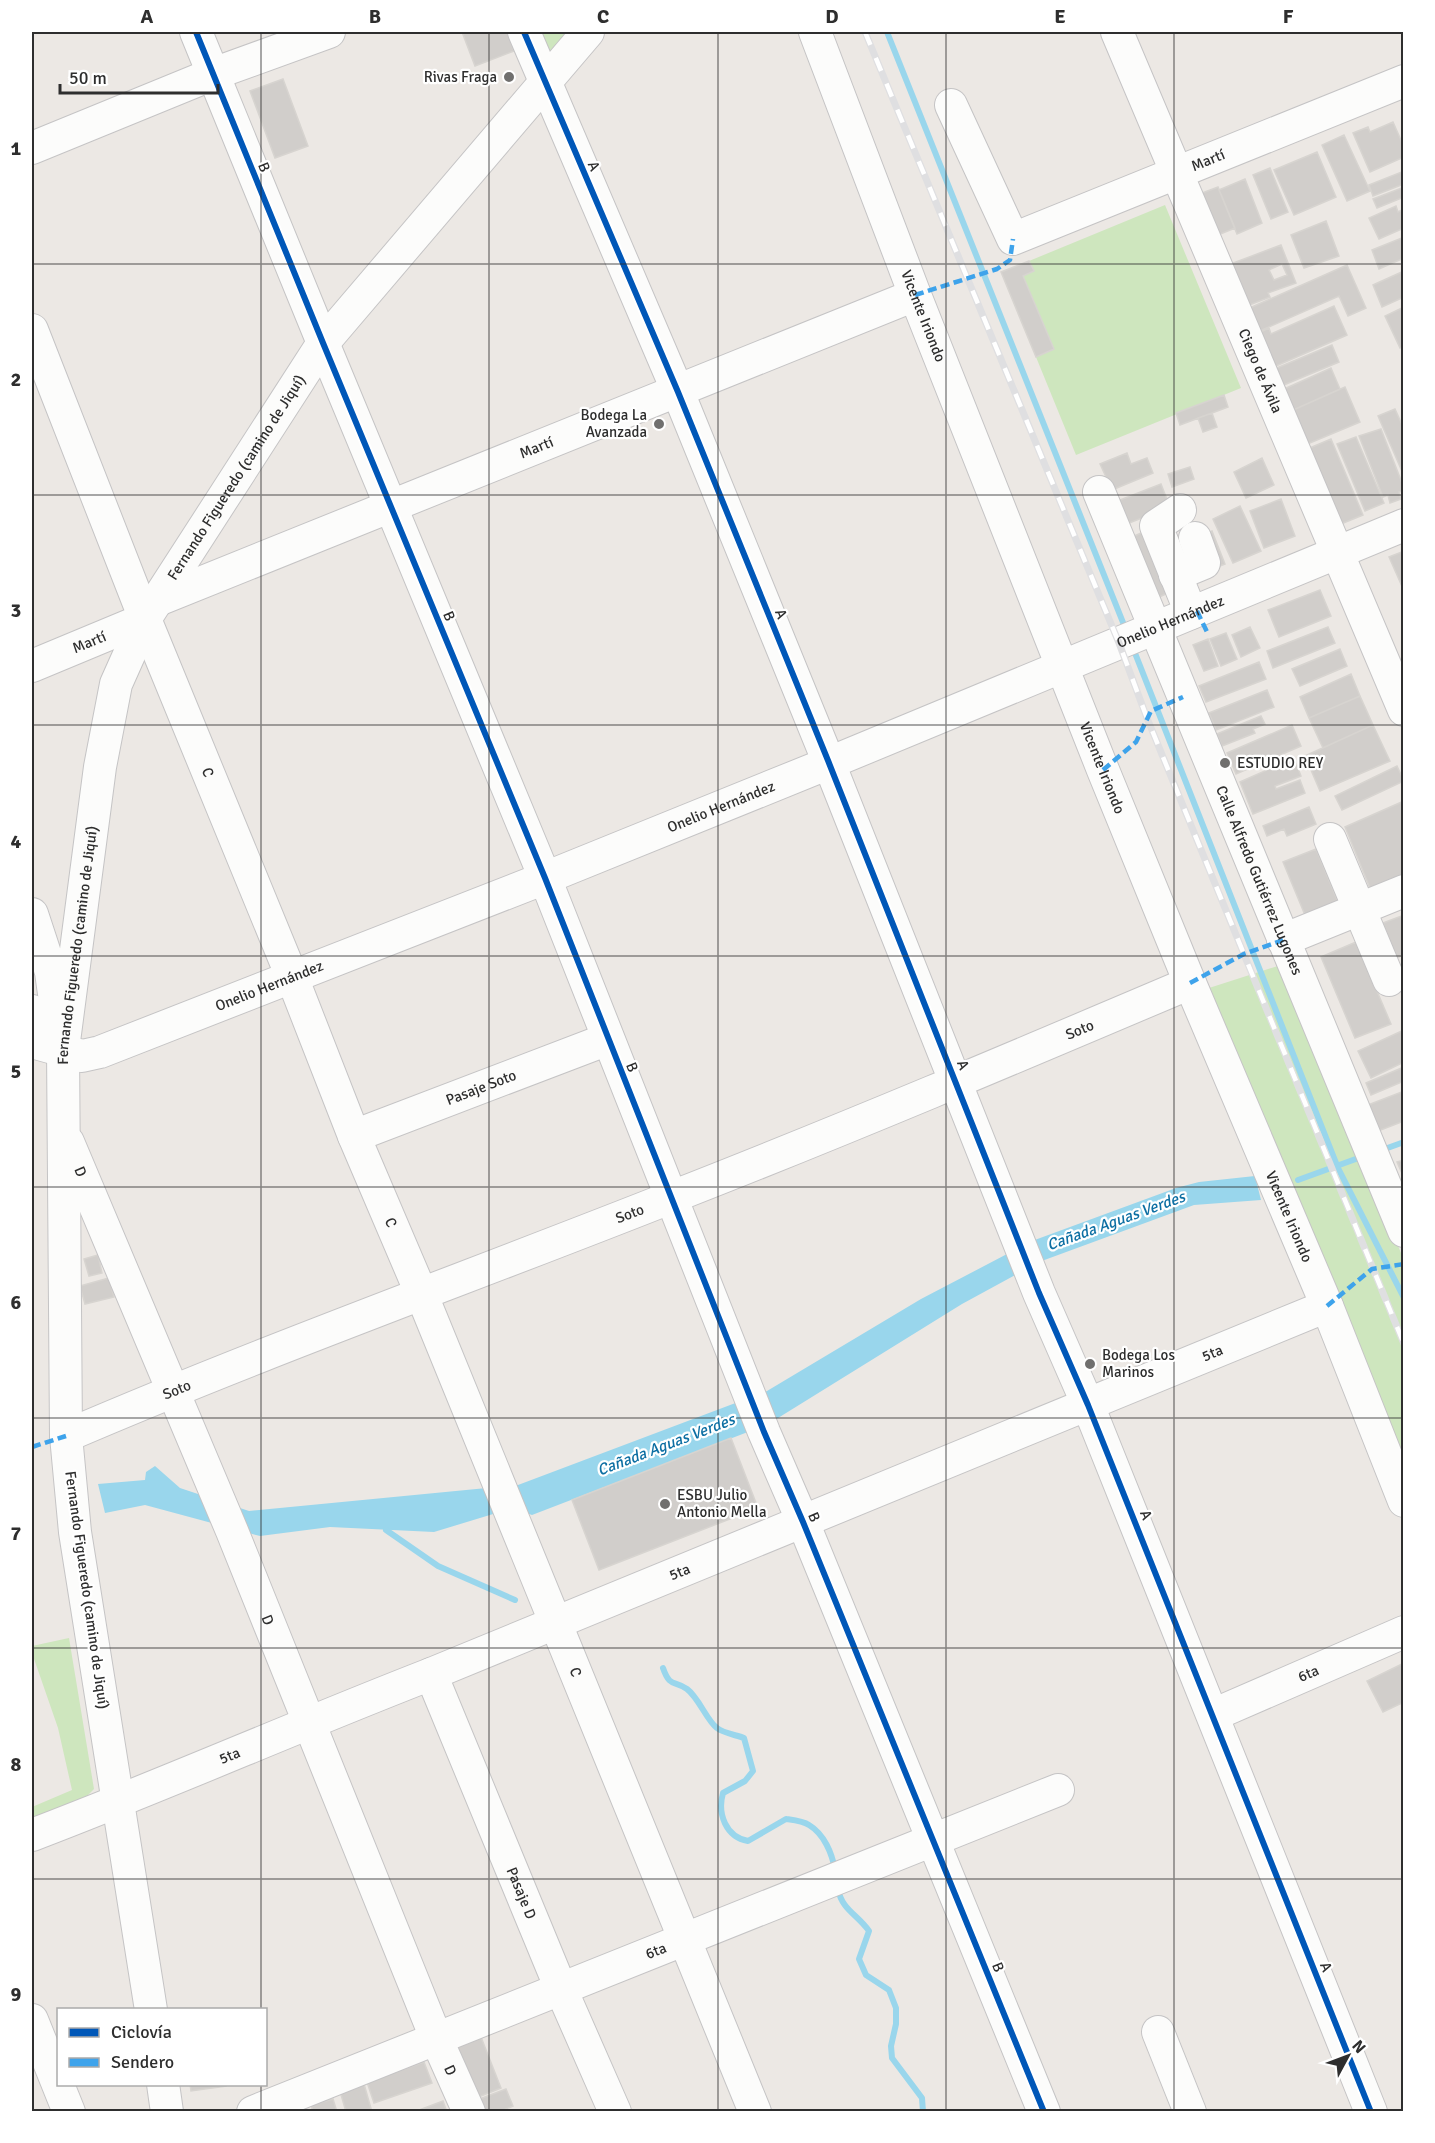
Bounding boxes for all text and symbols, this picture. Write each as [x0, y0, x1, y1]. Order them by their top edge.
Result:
text: A [141, 4, 154, 29]
text: B [369, 4, 381, 29]
text: C [597, 4, 609, 29]
text: D [825, 4, 839, 29]
text: E [1054, 4, 1066, 29]
text: F [1283, 4, 1294, 29]
scale bar [60, 57, 218, 95]
text: 50 m [69, 67, 107, 89]
place label: Rivas Fraga [424, 68, 497, 86]
marker: Rivas Fraga [502, 70, 516, 84]
text: 1 [11, 136, 22, 161]
street label: Martí [1188, 145, 1228, 175]
street label: A [584, 158, 604, 174]
street label: B [254, 159, 274, 175]
street label: Vicente Iriondo [897, 267, 950, 365]
street label: Ciego de Ávila [1235, 326, 1286, 416]
text: 2 [11, 367, 21, 392]
street label: Fernando Figueredo (camino de Jiquí) [164, 371, 309, 583]
place label: Bodega La Avanzada [581, 406, 647, 441]
marker: Bodega La Avanzada [652, 417, 666, 431]
street label: Martí [517, 433, 556, 462]
street label: Onelio Hernández [1114, 591, 1227, 652]
text: 3 [11, 598, 21, 623]
street label: A [771, 606, 791, 622]
street label: B [439, 608, 459, 624]
street label: Martí [70, 627, 109, 657]
street label: Vicente Iriondo [1076, 719, 1129, 817]
place label: ESTUDIO REY [1237, 754, 1324, 772]
marker: ESTUDIO REY [1218, 756, 1232, 770]
street label: C [198, 765, 218, 780]
street label: Onelio Hernández [665, 777, 778, 837]
street label: Calle Alfredo Gutiérrez Lugones [1212, 783, 1306, 978]
street label: Fernando Figueredo (camino de Jiquí) [54, 825, 101, 1065]
text: 4 [11, 829, 22, 854]
street label: Onelio Hernández [213, 957, 326, 1015]
street label: Soto [1063, 1016, 1097, 1044]
street label: A [953, 1057, 973, 1073]
text: 5 [11, 1059, 21, 1084]
street label: B [622, 1059, 642, 1075]
street label: Pasaje Soto [443, 1066, 519, 1109]
street label: D [70, 1164, 91, 1179]
street label: Vicente Iriondo [1262, 1168, 1316, 1265]
water label: Cañada Aguas Verdes [1044, 1186, 1190, 1255]
street label: Soto [613, 1200, 647, 1227]
street label: C [381, 1215, 401, 1230]
text: 6 [11, 1290, 22, 1315]
street label: 5ta [1199, 1341, 1226, 1365]
place label: Bodega Los Marinos [1102, 1346, 1175, 1381]
marker: Bodega Los Marinos [1083, 1357, 1097, 1371]
street label: Soto [160, 1376, 194, 1404]
water label: Cañada Aguas Verdes [594, 1409, 739, 1480]
street label: Fernando Figueredo (camino de Jiquí) [61, 1470, 113, 1710]
place label: ESBU Julio Antonio Mella [677, 1486, 767, 1521]
marker: ESBU Julio Antonio Mella [658, 1497, 672, 1511]
street label: A [1136, 1507, 1156, 1523]
street label: B [804, 1509, 824, 1525]
text: 7 [11, 1521, 22, 1546]
street label: 5ta [666, 1560, 693, 1584]
street label: D [258, 1612, 278, 1628]
street label: 6ta [1295, 1661, 1322, 1686]
street label: C [566, 1664, 586, 1680]
street label: 5ta [217, 1743, 243, 1768]
text: 8 [11, 1752, 22, 1777]
street label: Pasaje D [503, 1864, 540, 1922]
street label: 6ta [643, 1939, 669, 1963]
street label: B [988, 1959, 1008, 1975]
street label: A [1316, 1959, 1336, 1975]
text: 9 [11, 1982, 22, 2007]
legend [57, 2008, 267, 2086]
text: Ciclovía [111, 2021, 172, 2043]
north arrow [1318, 2026, 1378, 2086]
text: N [1347, 2036, 1370, 2058]
text: Sendero [111, 2051, 174, 2073]
street label: D [440, 2062, 461, 2078]

